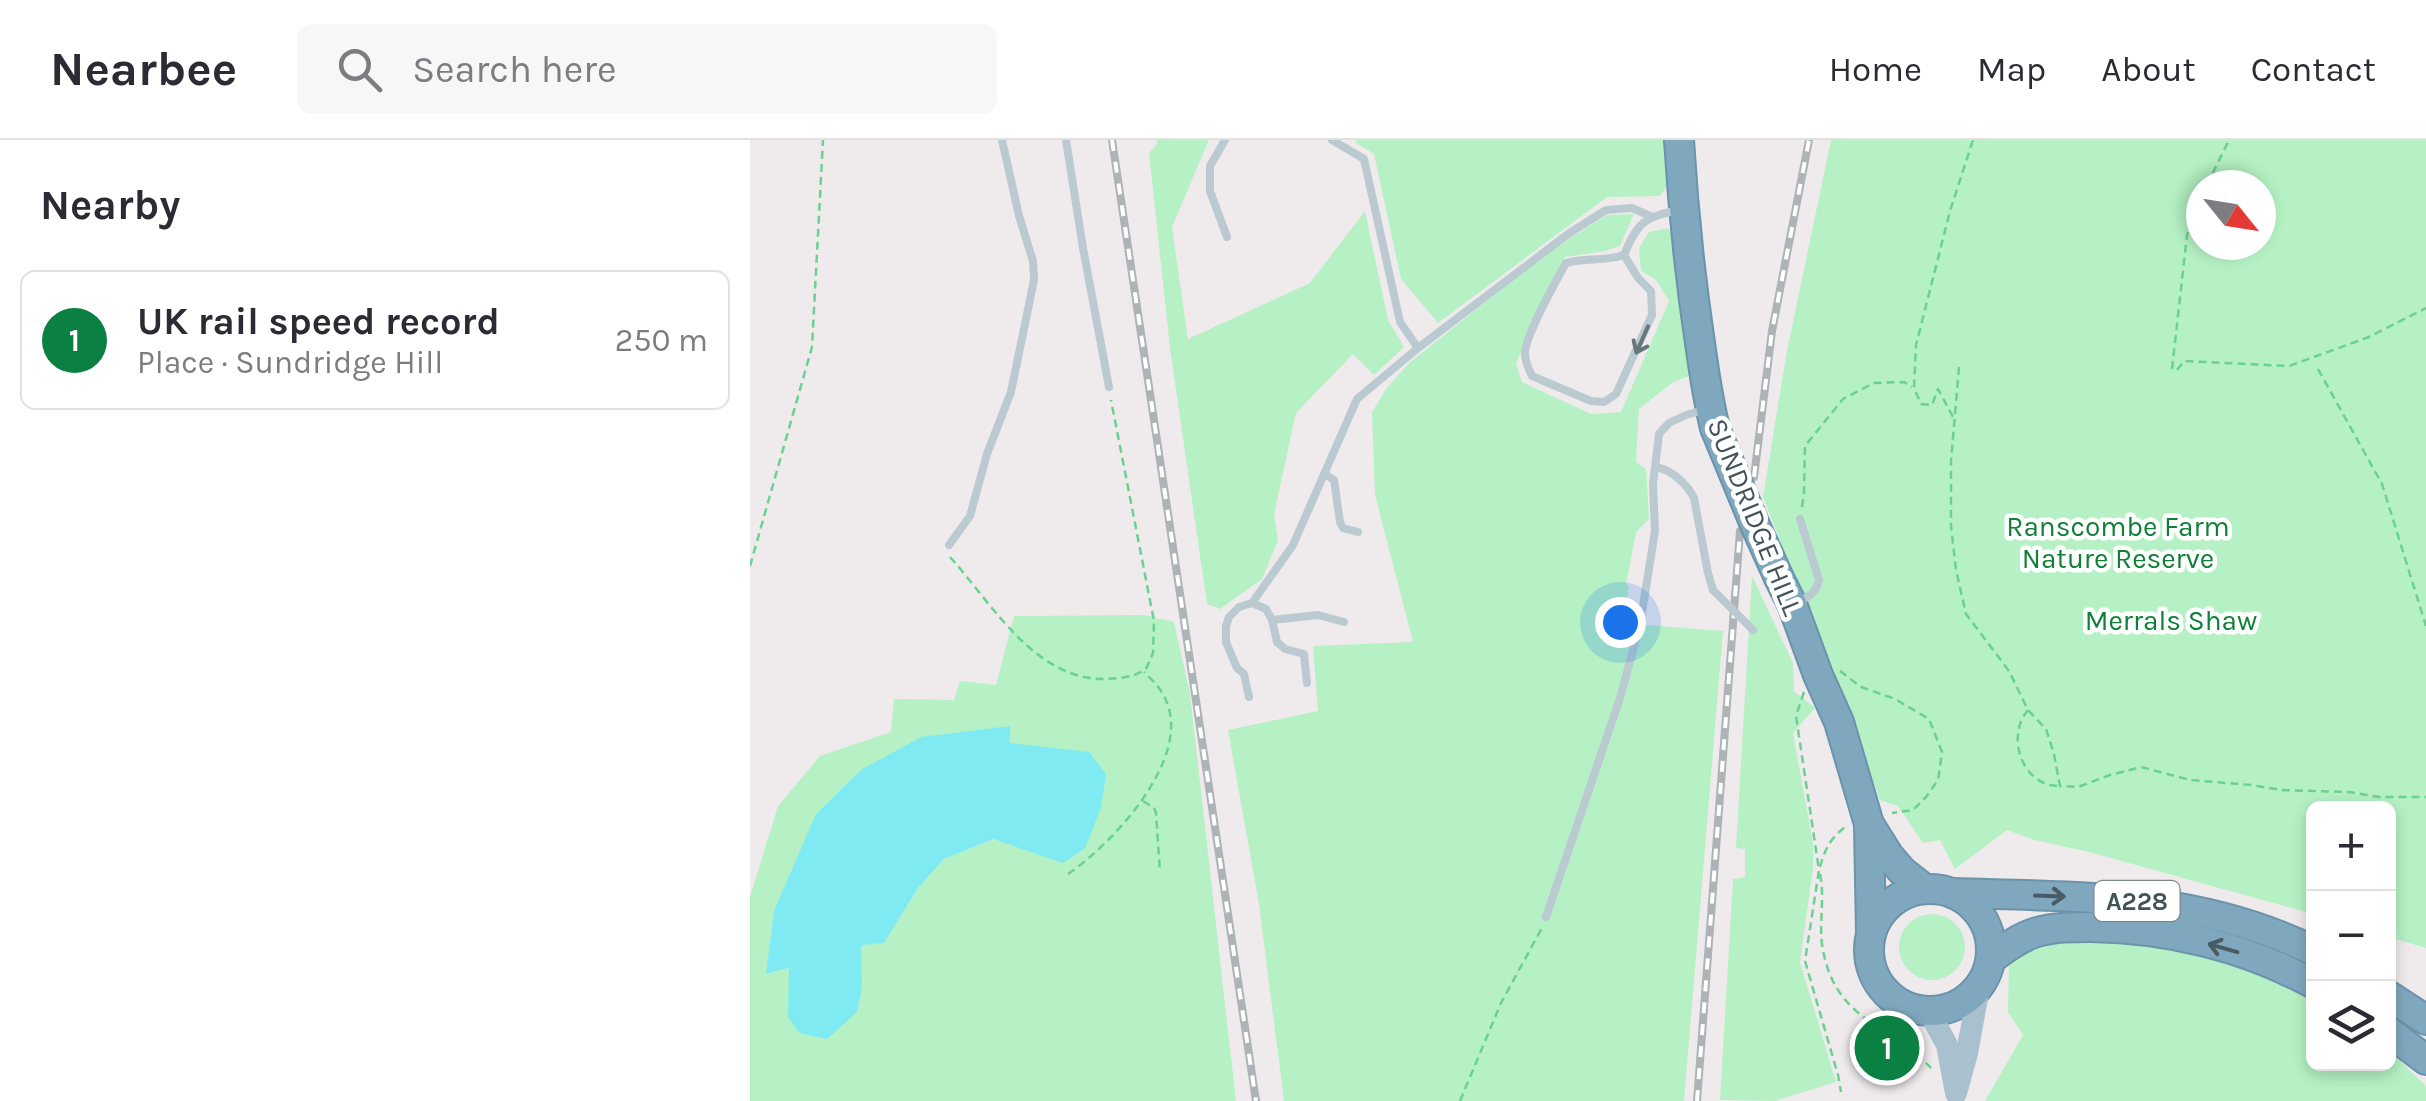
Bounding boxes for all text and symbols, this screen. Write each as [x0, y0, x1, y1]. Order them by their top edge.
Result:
search box [297, 24, 997, 114]
text: Nearbee [50, 41, 237, 97]
icon: search [332, 42, 387, 97]
text: Search here [412, 47, 617, 92]
text: Home [1829, 49, 1922, 90]
text: Map [1977, 49, 2046, 90]
text: About [2101, 49, 2196, 90]
text: Contact [2251, 49, 2376, 90]
north arrow [2186, 170, 2276, 260]
text: Nearby [40, 180, 180, 230]
text: UK rail speed record [137, 299, 500, 344]
text: 1 [69, 322, 80, 359]
text: 250 m [615, 322, 708, 359]
one-way arrow [1632, 324, 1650, 355]
text: Place · Sundridge Hill [137, 344, 443, 381]
street label: SUNDRIDGE HILL [1700, 414, 1810, 620]
park label: Ranscombe Farm Nature Reserve [2006, 510, 2230, 575]
your location [1595, 597, 1646, 648]
park label: Merrals Shaw [2085, 604, 2257, 637]
map controls [2306, 801, 2396, 1071]
button: + [2306, 801, 2396, 891]
road number: A228 [2094, 881, 2180, 921]
one-way arrow [2033, 887, 2065, 906]
button: − [2306, 891, 2396, 981]
one-way arrow [2208, 937, 2239, 956]
button: layers [2306, 981, 2396, 1071]
pin: 1 [1854, 1010, 1920, 1086]

